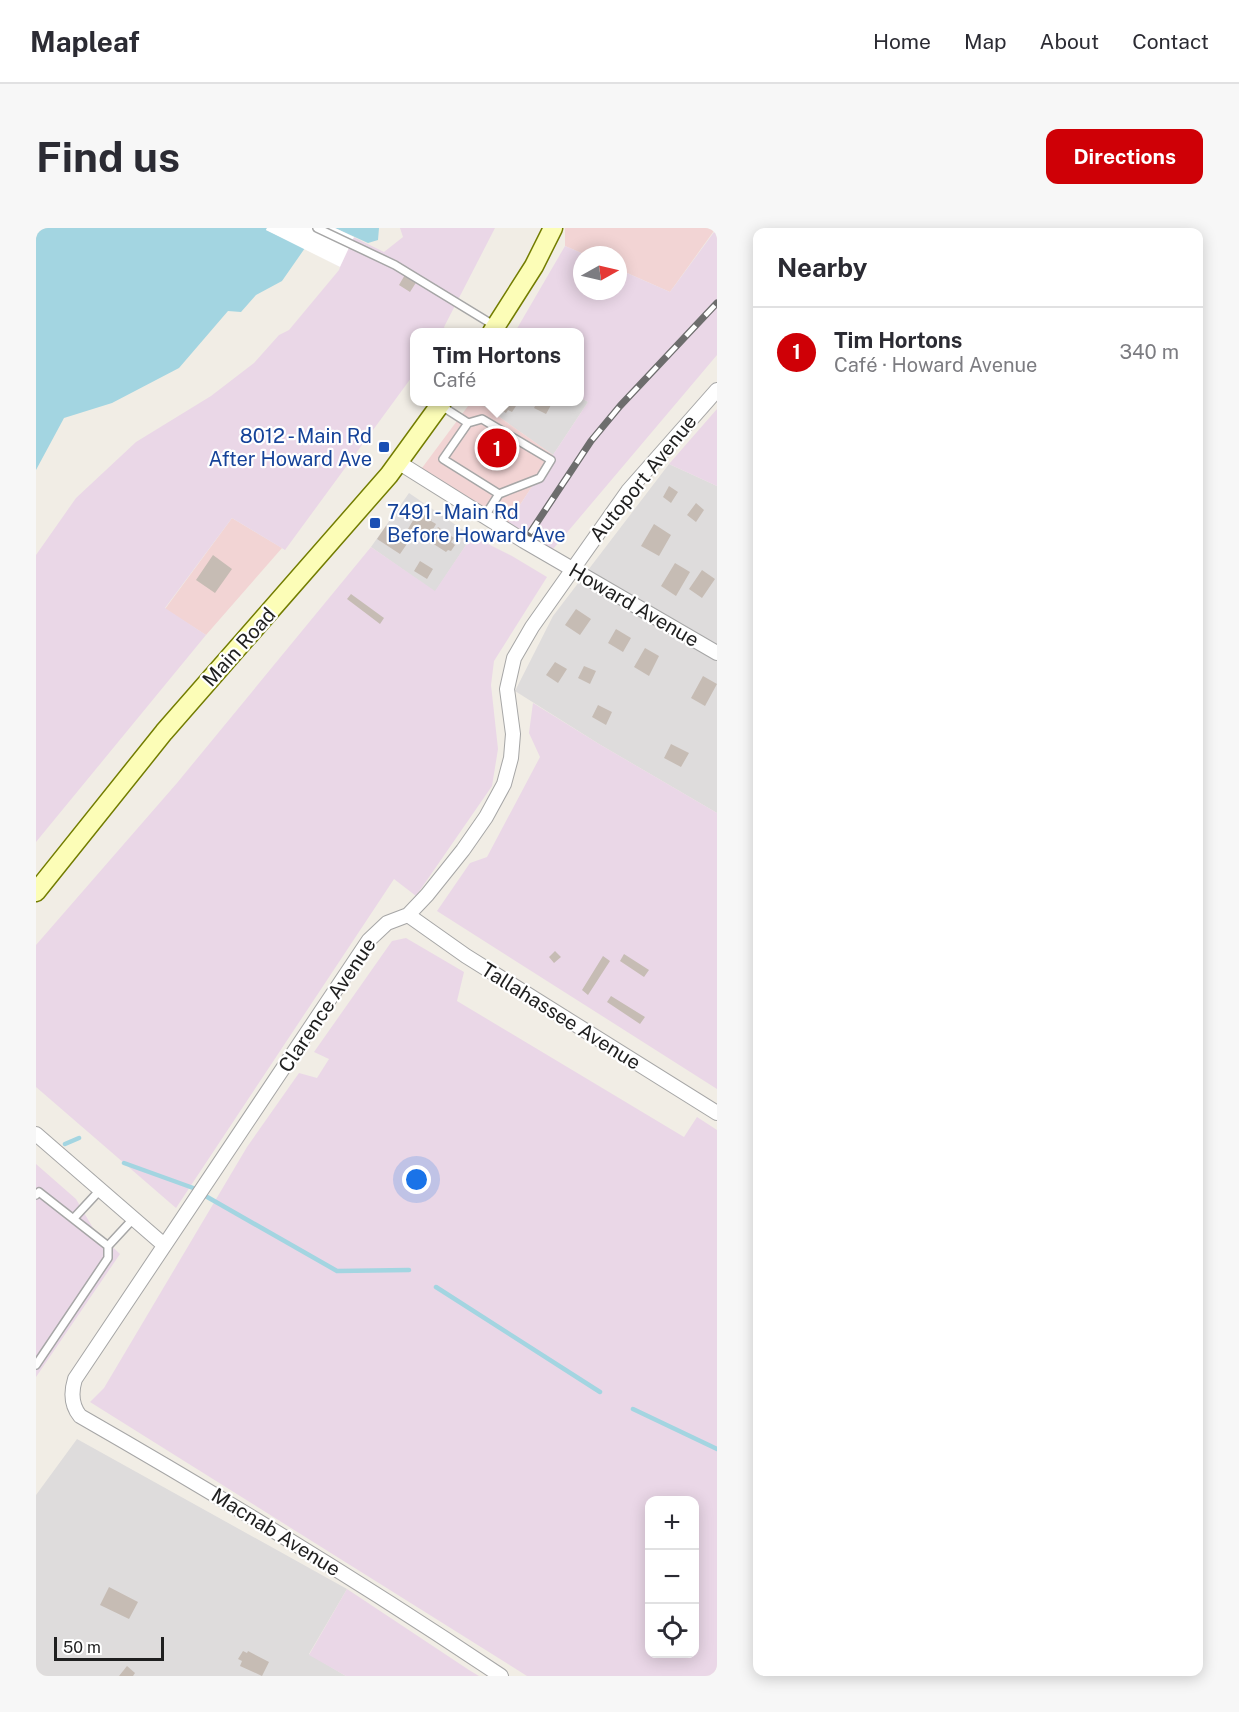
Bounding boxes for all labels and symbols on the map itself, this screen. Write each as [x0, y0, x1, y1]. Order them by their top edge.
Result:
north arrow [573, 246, 627, 300]
street label: Autoport Avenue [584, 410, 702, 546]
place label: 8012 - Main Rd After Howard Ave [209, 424, 372, 471]
pin: 1 [478, 426, 516, 470]
marker: 8012 - Main Rd After Howard Ave [377, 440, 391, 454]
place label: 7491 - Main Rd Before Howard Ave [387, 500, 566, 547]
marker: 7491 - Main Rd Before Howard Ave [368, 516, 382, 530]
street label: Howard Avenue [565, 558, 703, 652]
street label: Main Road [197, 603, 281, 691]
street label: Clarence Avenue [273, 933, 381, 1077]
street label: Tallahassee Avenue [477, 957, 645, 1075]
your location [402, 1165, 431, 1194]
street label: Macnab Avenue [207, 1483, 345, 1581]
scale bar [54, 1634, 164, 1662]

